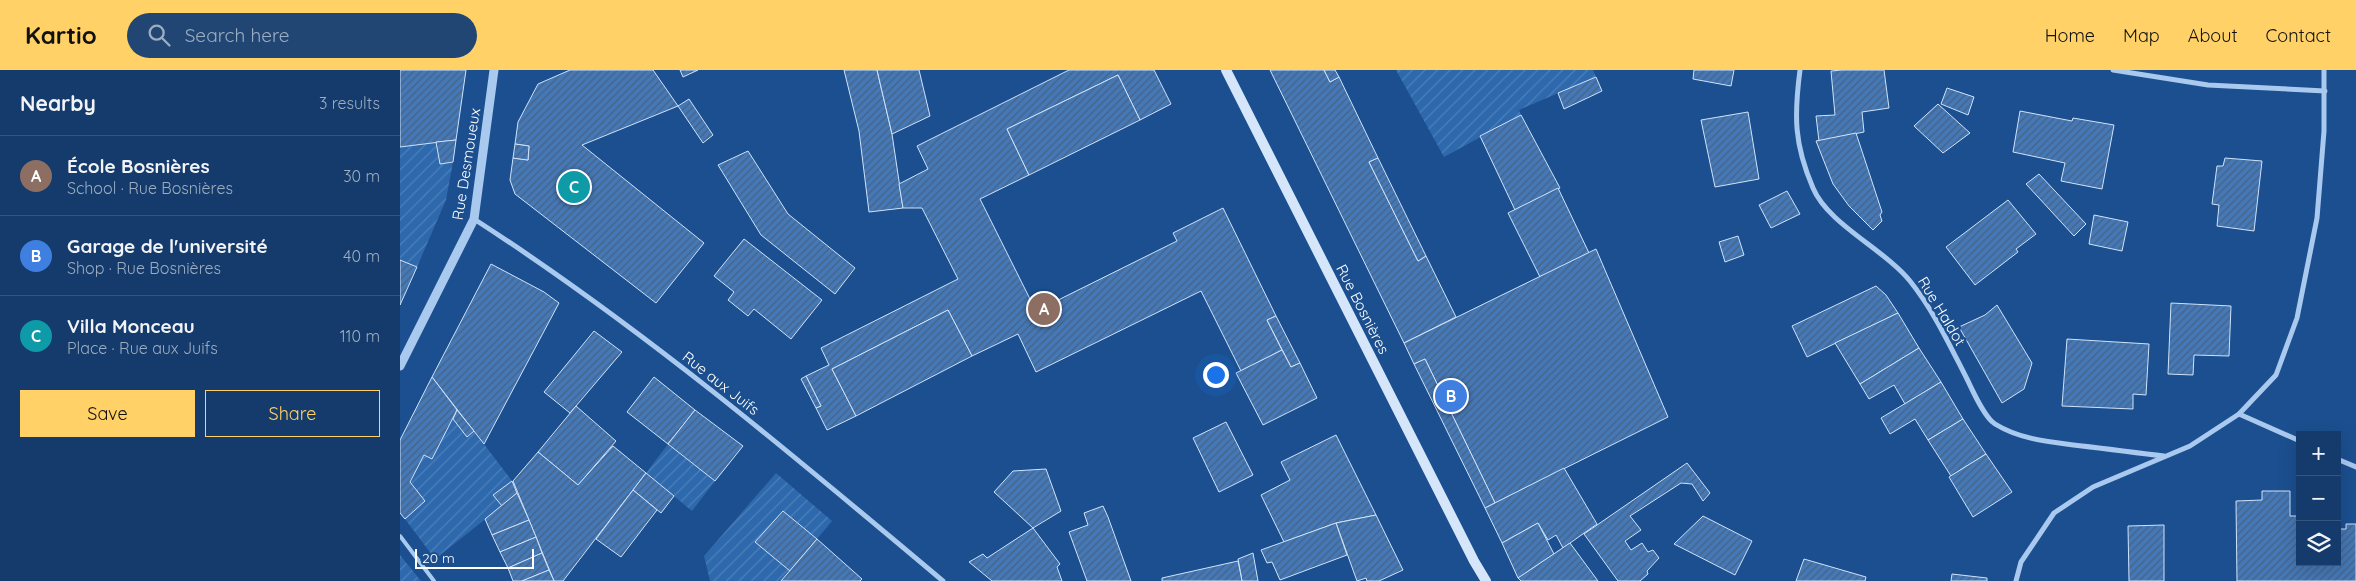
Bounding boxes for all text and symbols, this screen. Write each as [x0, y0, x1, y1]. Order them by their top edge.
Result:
search box [127, 13, 477, 58]
text: Kartio [25, 20, 97, 50]
icon: search [145, 21, 173, 49]
text: Search here [185, 23, 290, 47]
text: Home [2045, 24, 2095, 47]
text: Map [2123, 24, 2160, 47]
text: About [2188, 24, 2238, 47]
text: Contact [2266, 24, 2331, 47]
text: Nearby [20, 90, 96, 116]
text: 3 results [319, 93, 380, 113]
street label: Rue Desmoueux [448, 107, 484, 221]
text: École Bosnières [67, 154, 210, 178]
text: A [31, 166, 41, 186]
text: 30 m [343, 166, 380, 186]
pin: C [558, 168, 590, 206]
text: School · Rue Bosnières [67, 178, 233, 198]
text: Garage de l'université [67, 234, 268, 258]
text: B [31, 246, 41, 266]
text: 40 m [343, 246, 380, 266]
text: Shop · Rue Bosnières [67, 258, 221, 278]
street label: Rue Bosnières [1332, 261, 1394, 357]
street label: Rue Haldot [1914, 273, 1970, 349]
pin: A [1028, 290, 1060, 328]
text: Villa Monceau [67, 314, 195, 338]
text: C [31, 326, 41, 346]
text: 110 m [340, 326, 380, 346]
text: Place · Rue aux Juifs [67, 338, 218, 358]
street label: Rue aux Juifs [679, 347, 763, 419]
your location [1203, 362, 1229, 388]
pin: B [1435, 377, 1467, 415]
button: Save [20, 390, 195, 437]
button: Share [205, 390, 380, 437]
map controls [2296, 431, 2341, 566]
button: + [2296, 431, 2341, 476]
button: − [2296, 476, 2341, 521]
button: layers [2296, 521, 2341, 566]
scale bar [415, 546, 534, 569]
text: 20 m [422, 549, 455, 567]

